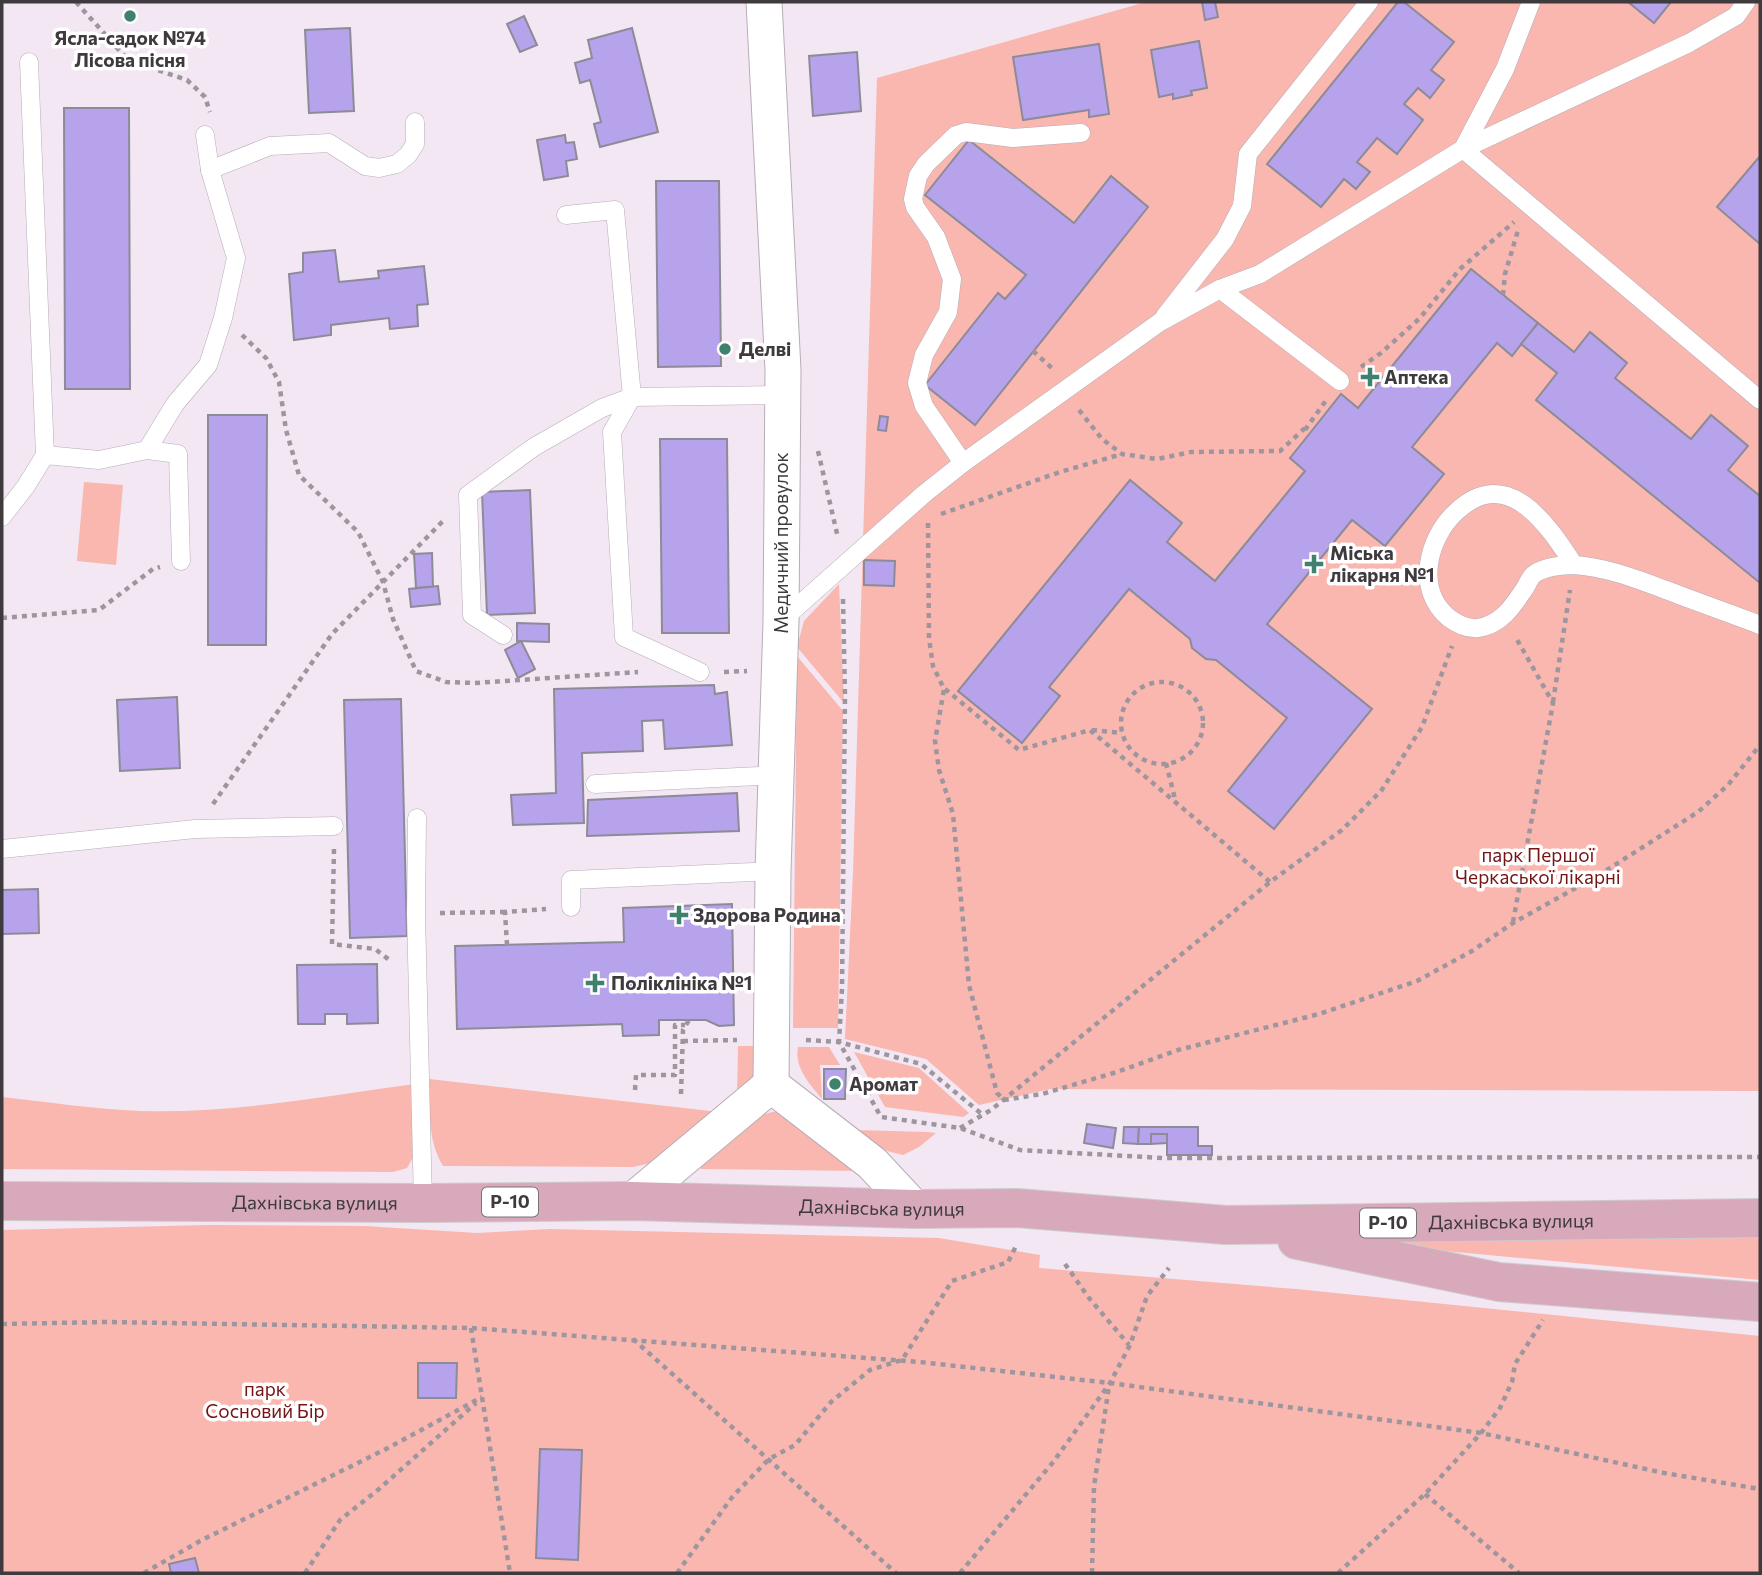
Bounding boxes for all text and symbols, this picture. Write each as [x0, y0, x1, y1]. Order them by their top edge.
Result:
marker: Ясла-садок №74 Лісова пісня [122, 8, 138, 24]
place label: Ясла-садок №74 Лісова пісня [54, 26, 206, 71]
place label: Делві [739, 337, 791, 360]
marker: Делві [717, 341, 733, 357]
place label: Аптека [1384, 365, 1449, 388]
marker: Аптека [1362, 369, 1378, 385]
street label: Медичний провулок [769, 452, 792, 634]
place label: Міська лікарня №1 [1330, 541, 1435, 586]
marker: Міська лікарня №1 [1304, 554, 1324, 574]
park label: парк Першої Черкаської лікарні [1455, 843, 1621, 888]
place label: Здорова Родина [693, 903, 841, 926]
marker: Здорова Родина [671, 907, 687, 923]
place label: Поліклініка №1 [611, 971, 752, 994]
marker: Поліклініка №1 [585, 973, 605, 993]
place label: Аромат [849, 1072, 918, 1095]
marker: Аромат [827, 1076, 843, 1092]
road number: Р-10 [482, 1188, 538, 1217]
street label: Дахнівська вулиця [232, 1190, 398, 1214]
street label: Дахнівська вулиця [799, 1194, 965, 1220]
road number: Р-10 [1360, 1208, 1416, 1238]
street label: Дахнівська вулиця [1428, 1208, 1594, 1233]
park label: парк Сосновий Бір [205, 1377, 325, 1422]

